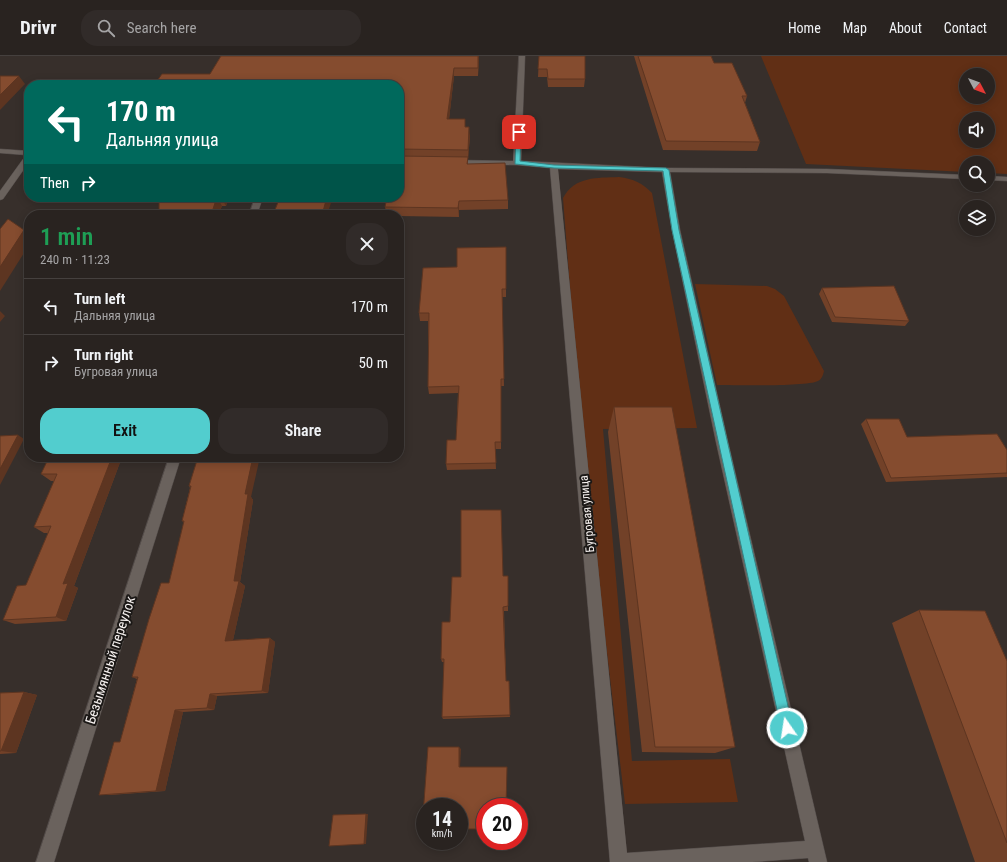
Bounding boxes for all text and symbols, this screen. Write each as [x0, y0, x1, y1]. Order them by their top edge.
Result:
search box [81, 10, 361, 46]
text: Drivr [20, 16, 57, 39]
icon: search [95, 17, 117, 39]
text: Search here [127, 19, 196, 37]
text: Home [788, 20, 821, 36]
text: Map [843, 20, 867, 36]
text: About [889, 20, 922, 36]
text: Contact [944, 20, 987, 36]
north arrow [959, 68, 995, 104]
map controls [959, 68, 995, 236]
text: 170 m [106, 95, 176, 128]
icon: left [40, 96, 92, 148]
button: sound [959, 112, 995, 148]
pin [502, 115, 536, 149]
icon: arrive [508, 121, 530, 143]
text: Дальняя улица [106, 129, 219, 150]
button: search [959, 156, 995, 192]
icon: right [77, 172, 99, 194]
text: Then [40, 174, 69, 192]
button: layers [959, 200, 995, 236]
text: 1 min [40, 223, 93, 251]
button: close [346, 223, 388, 265]
text: 240 m · 11:23 [40, 252, 110, 267]
text: Turn left [74, 290, 125, 308]
icon: left [40, 296, 62, 318]
text: 170 m [351, 298, 388, 316]
text: Дальняя улица [74, 308, 155, 323]
text: Turn right [74, 346, 133, 364]
icon: right [40, 352, 62, 374]
text: 50 m [358, 354, 388, 372]
text: Бугровая улица [74, 364, 158, 379]
button: Exit [40, 408, 210, 454]
button: Share [218, 408, 388, 454]
street label: Бугровая улица [577, 475, 597, 553]
street label: Безымянный переулок [82, 594, 138, 726]
position arrow [766, 707, 808, 749]
speed limit sign: 20 [476, 798, 528, 850]
text: 14 [432, 807, 452, 831]
text: km/h [432, 828, 452, 839]

